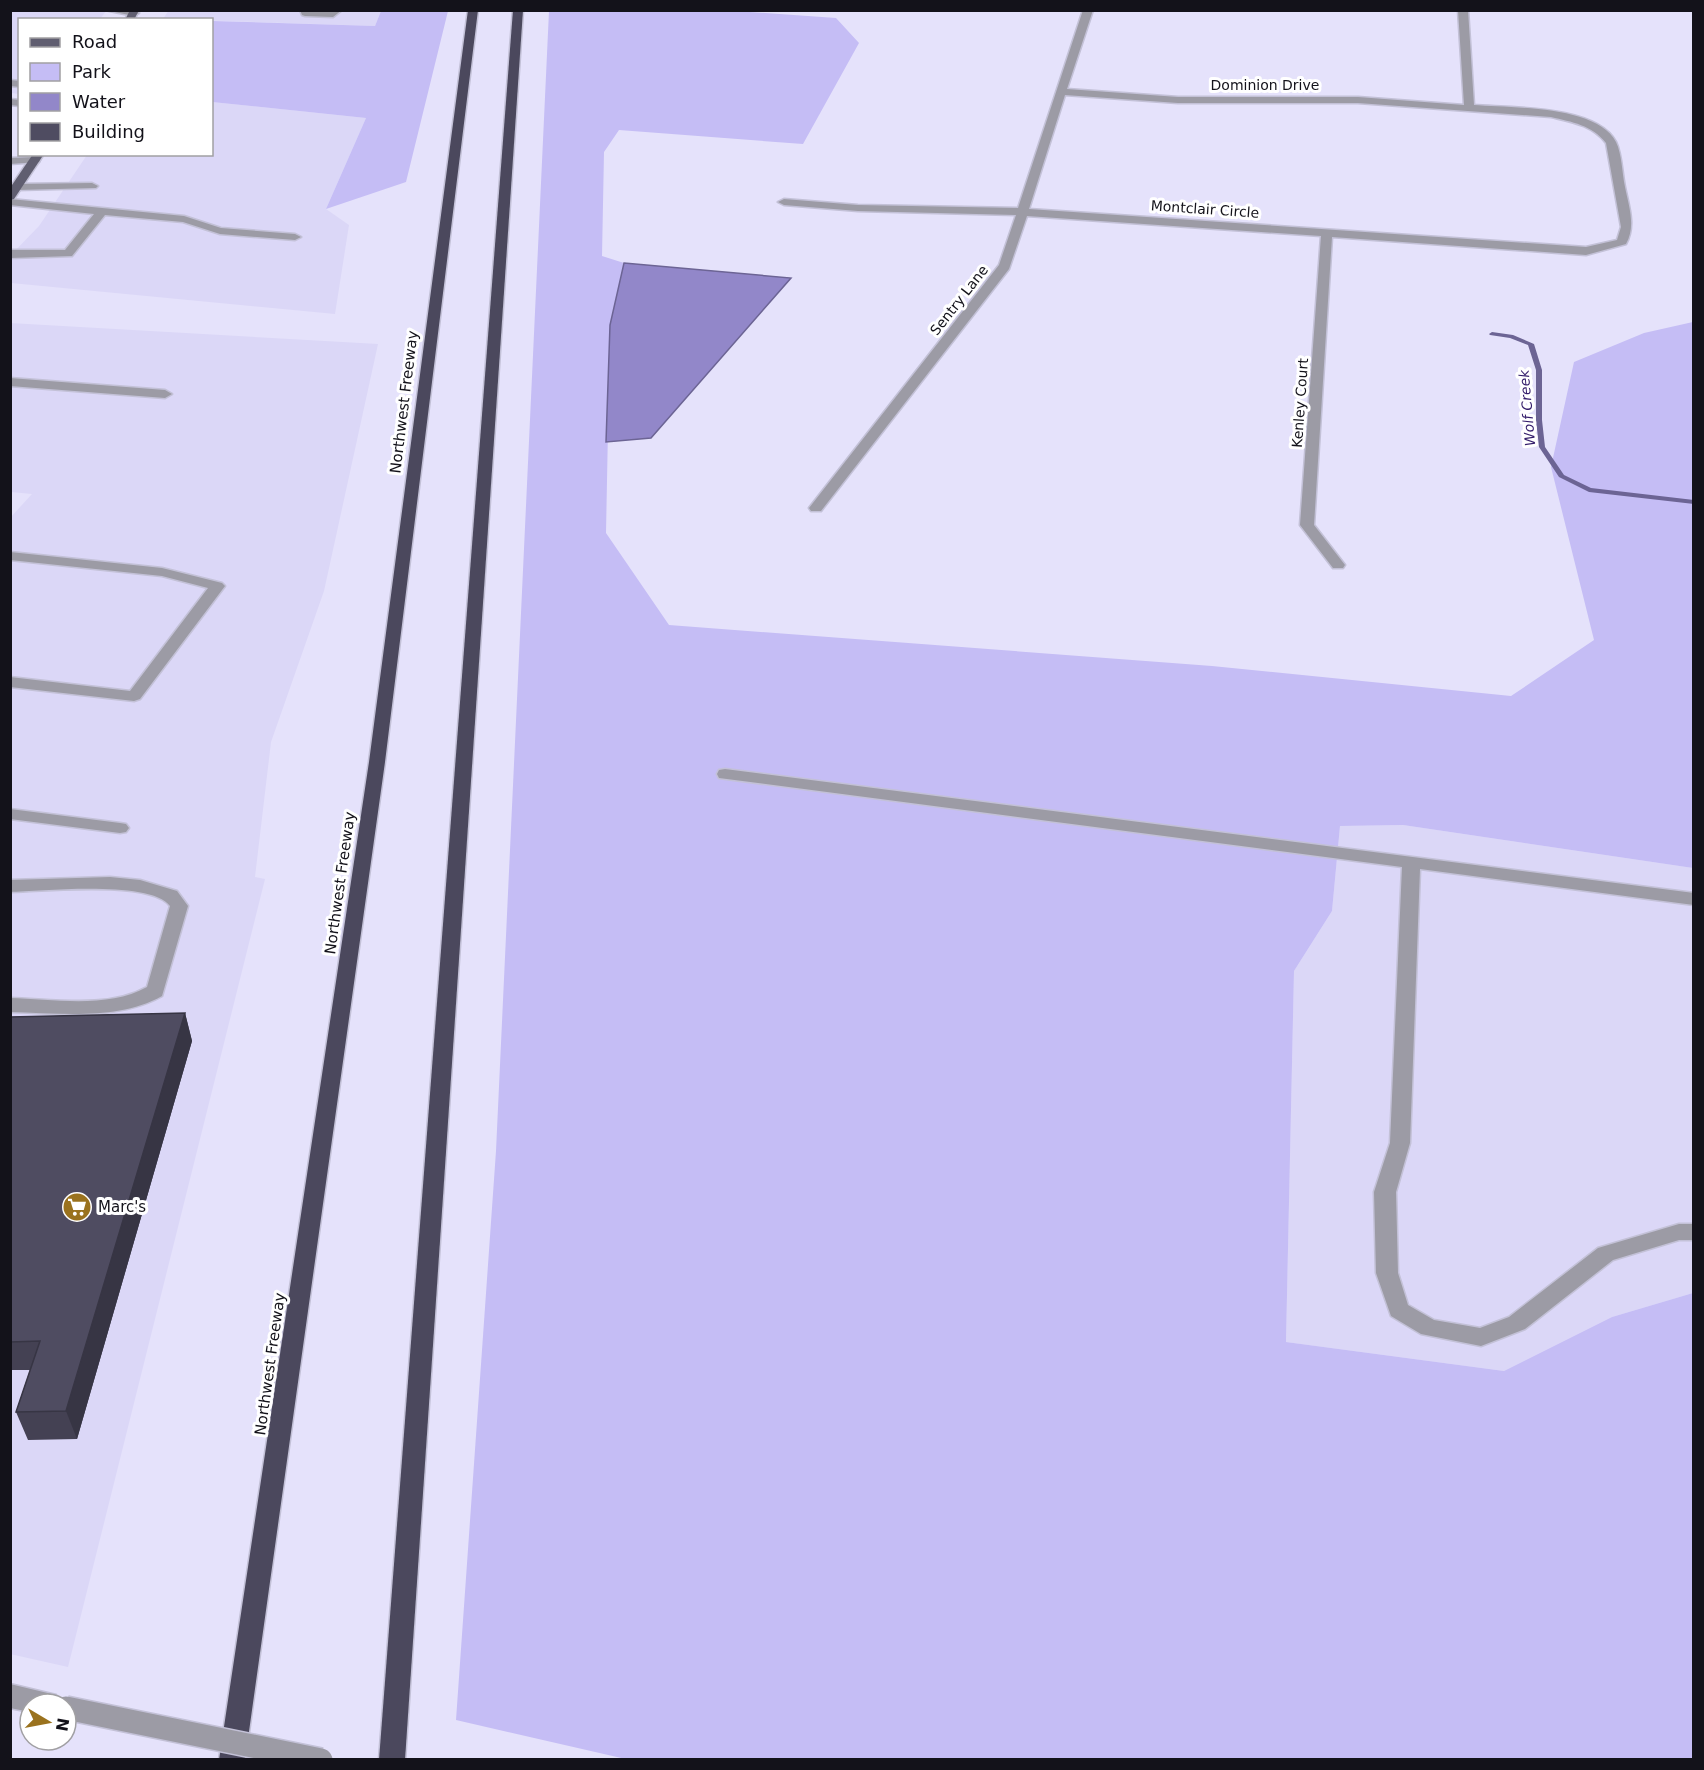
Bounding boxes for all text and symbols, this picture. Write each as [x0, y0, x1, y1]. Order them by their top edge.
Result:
legend [18, 18, 213, 156]
text: Road [72, 31, 117, 52]
text: Park [72, 61, 111, 82]
street label: Dominion Drive [1211, 77, 1319, 93]
text: Water [72, 91, 126, 112]
text: Building [72, 121, 145, 142]
street label: Montclair Circle [1150, 197, 1260, 221]
street label: Sentry Lane [927, 262, 991, 338]
street label: Northwest Freeway [386, 329, 422, 475]
street label: Kenley Court [1289, 357, 1311, 448]
water label: Wolf Creek [1516, 368, 1538, 447]
street label: Northwest Freeway [321, 810, 359, 956]
supermarket icon: Marc's [61, 1191, 93, 1223]
place label: Marc's [98, 1198, 146, 1216]
street label: Northwest Freeway [251, 1291, 289, 1437]
north arrow [18, 1692, 78, 1752]
text: N [52, 1716, 73, 1733]

